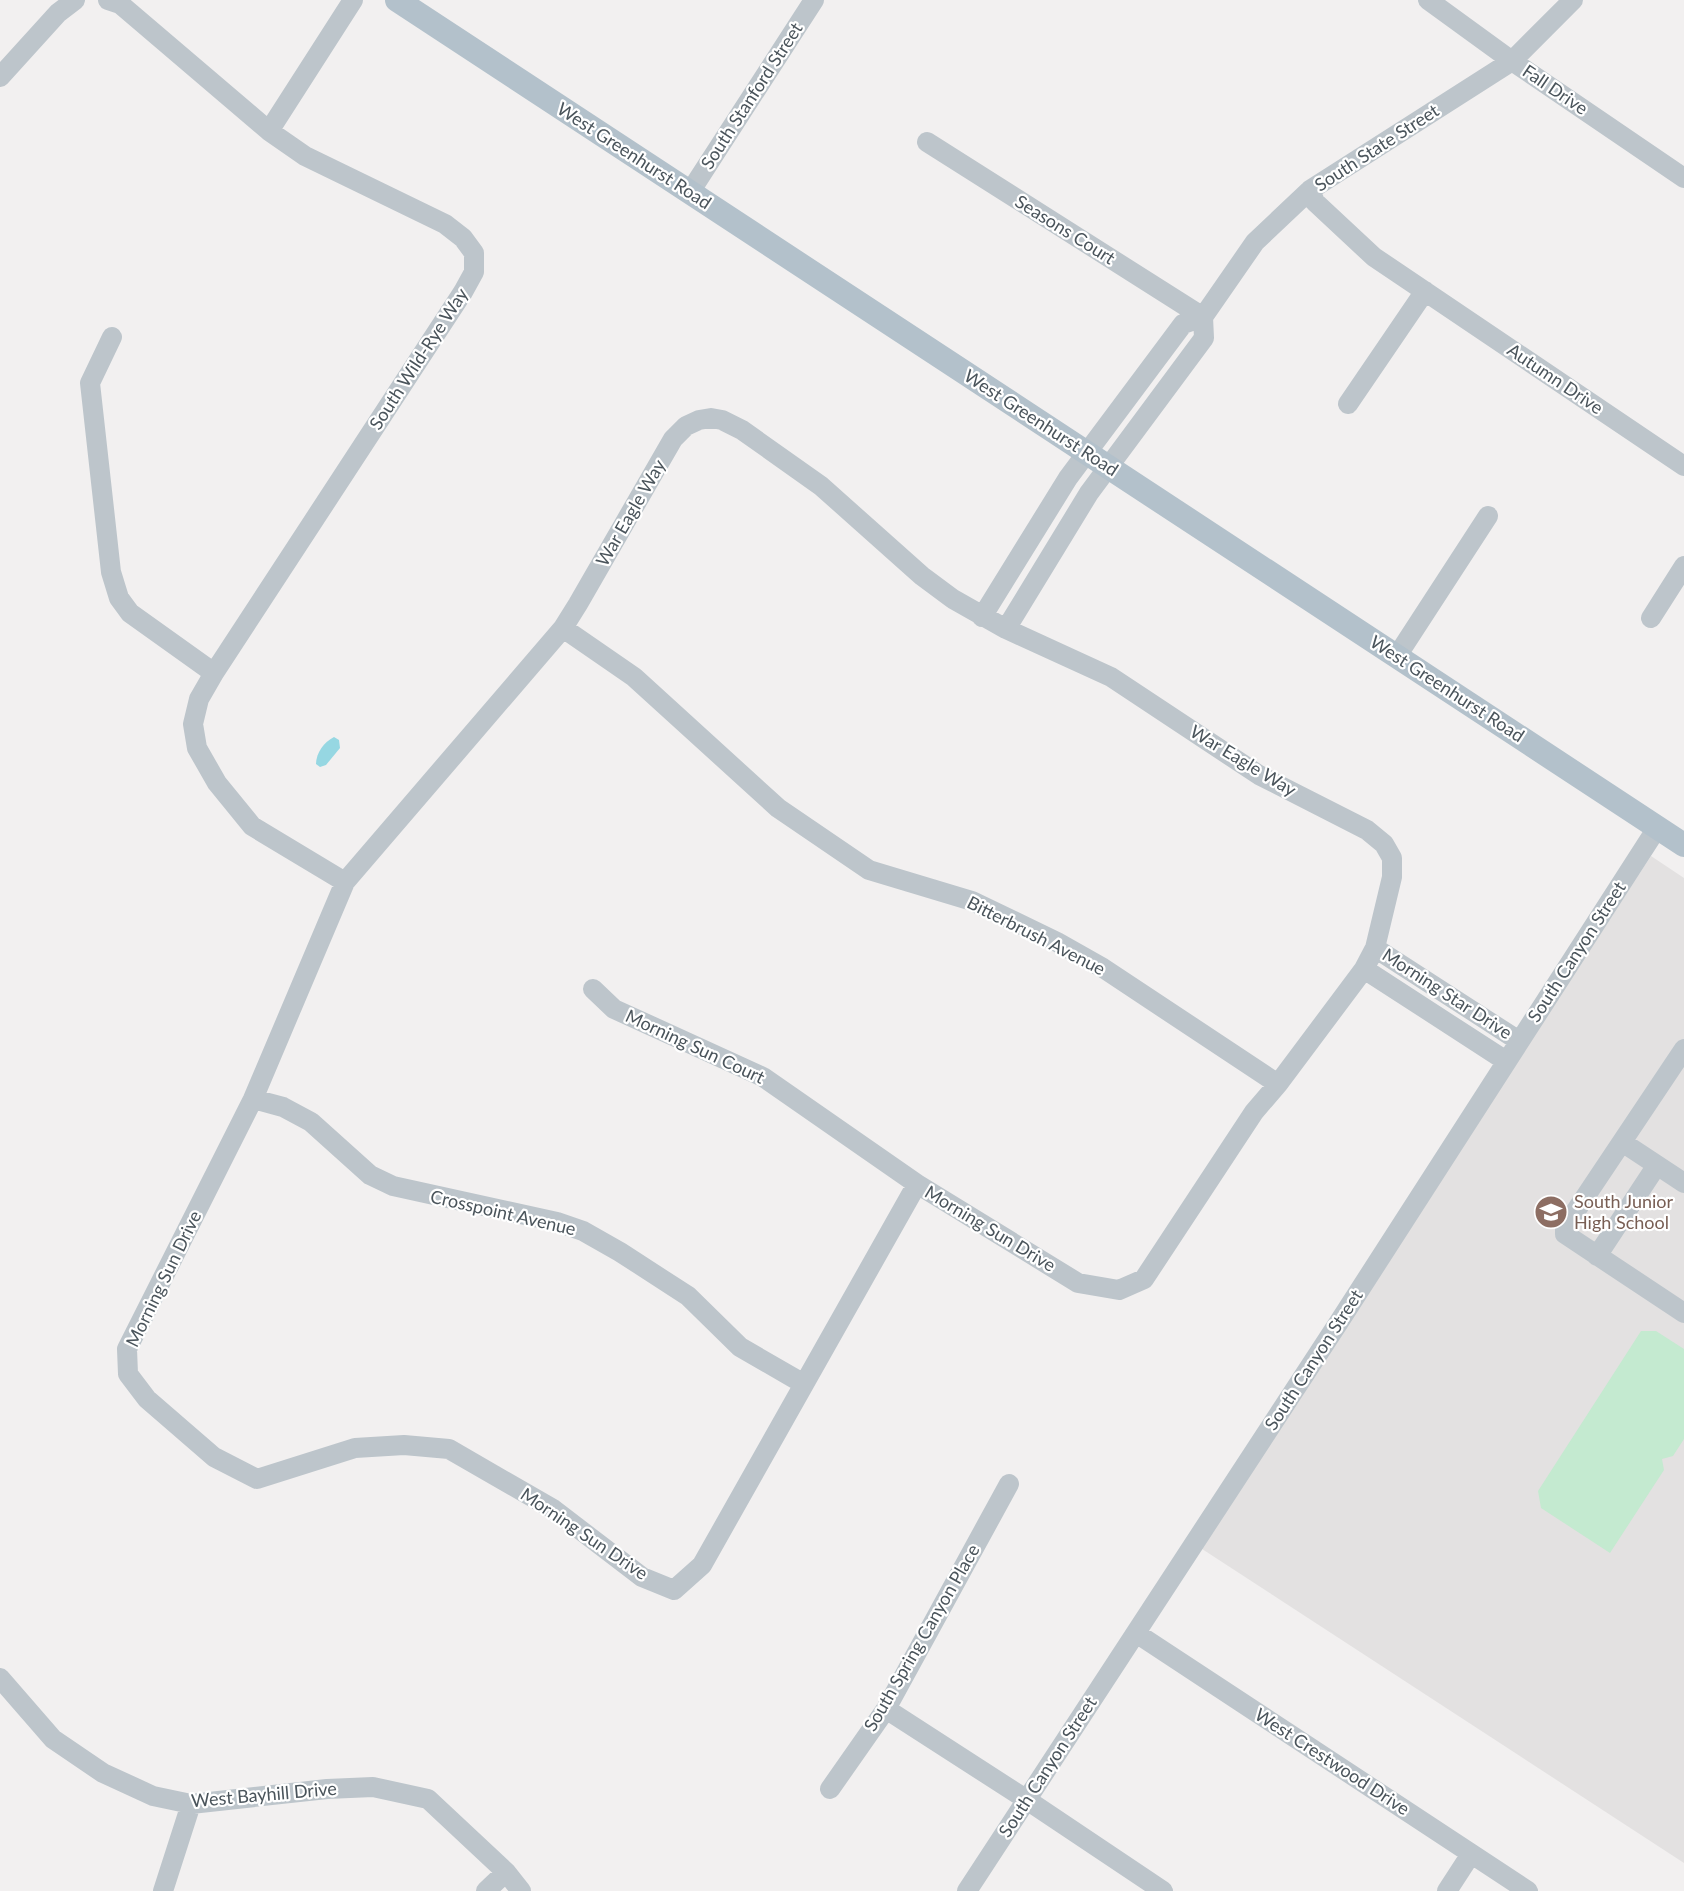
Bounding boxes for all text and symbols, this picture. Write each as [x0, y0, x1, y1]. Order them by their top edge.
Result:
street label: South Stanford Street [696, 18, 807, 173]
street label: Fall Drive [1519, 59, 1592, 119]
street label: West Greenhurst Road [553, 97, 716, 213]
street label: South State Street [1310, 99, 1443, 195]
street label: Seasons Court [1011, 190, 1120, 269]
street label: South Wild-Rye Way [364, 283, 472, 433]
street label: Autumn Drive [1503, 338, 1608, 418]
street label: West Greenhurst Road [960, 364, 1123, 480]
street label: War Eagle Way [591, 455, 670, 570]
street label: West Greenhurst Road [1366, 630, 1529, 746]
street label: War Eagle Way [1187, 720, 1301, 801]
street label: South Canyon Street [1523, 877, 1630, 1026]
street label: Bitterbrush Avenue [964, 891, 1109, 979]
street label: Morning Star Drive [1379, 943, 1516, 1043]
street label: Morning Sun Court [622, 1004, 769, 1088]
street label: Morning Sun Drive [921, 1180, 1060, 1276]
street label: Crosspoint Avenue [428, 1185, 578, 1239]
place label: South Junior High School [1574, 1190, 1673, 1233]
school or university icon: South Junior High School [1533, 1194, 1569, 1230]
street label: Morning Sun Drive [121, 1207, 206, 1350]
street label: South Canyon Street [1260, 1285, 1367, 1434]
street label: Morning Sun Drive [517, 1482, 652, 1584]
street label: South Spring Canyon Place [859, 1540, 984, 1735]
street label: South Canyon Street [994, 1692, 1101, 1841]
street label: West Crestwood Drive [1251, 1703, 1414, 1819]
street label: West Bayhill Drive [190, 1777, 338, 1811]

